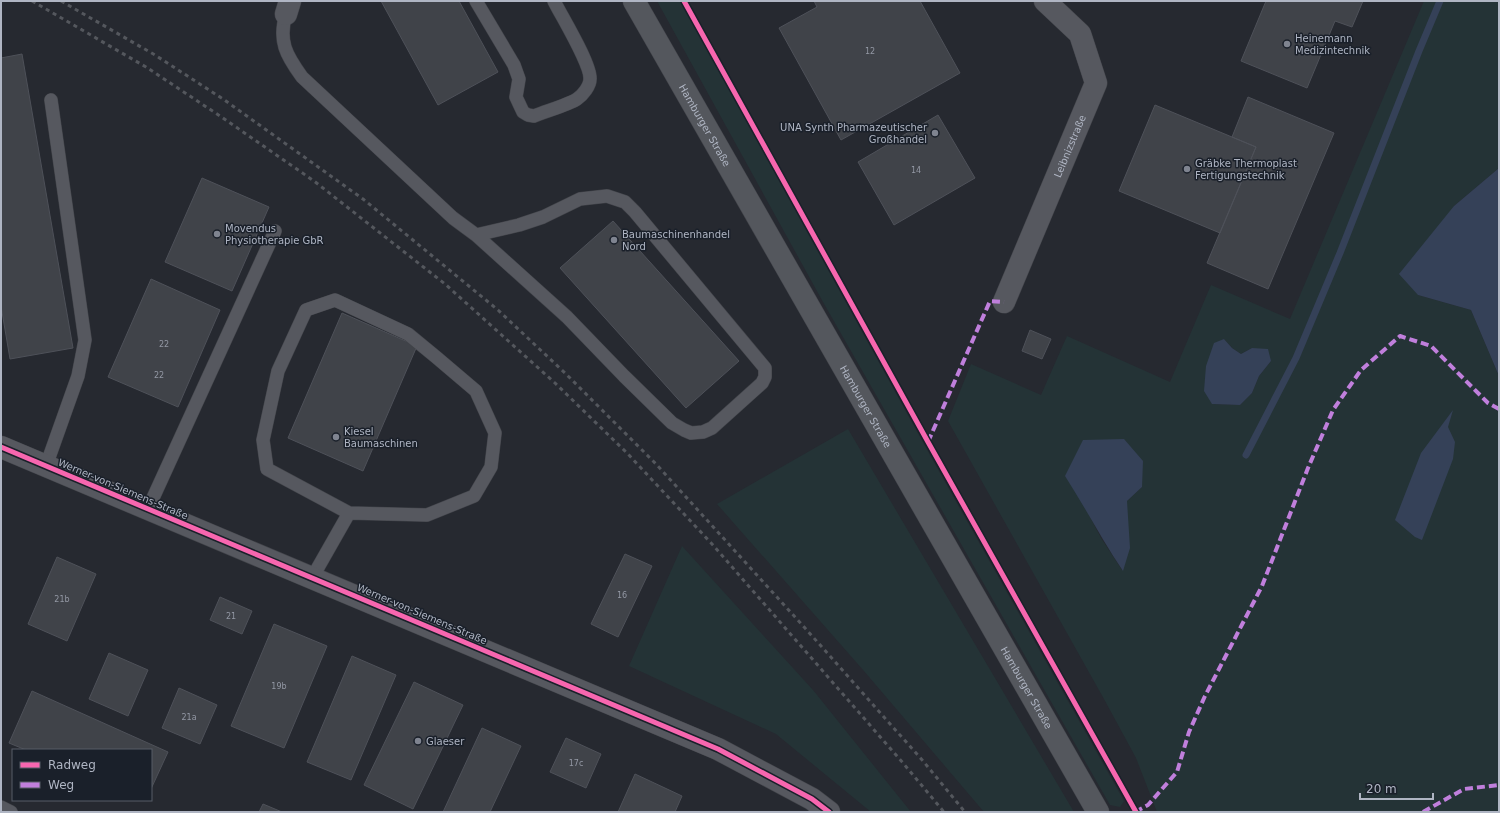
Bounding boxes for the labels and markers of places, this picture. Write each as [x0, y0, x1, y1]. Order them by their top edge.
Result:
place label: Heinemann Medizintechnik [1295, 33, 1370, 56]
marker: Heinemann Medizintechnik [1282, 39, 1292, 49]
place label: UNA Synth Pharmazeutischer Großhandel [780, 122, 928, 145]
marker: UNA Synth Pharmazeutischer Großhandel [930, 128, 940, 138]
place label: Gräbke Thermoplast Fertigungstechnik [1195, 158, 1297, 181]
marker: Gräbke Thermoplast Fertigungstechnik [1182, 164, 1192, 174]
place label: Movendus Physiotherapie GbR [225, 223, 324, 246]
marker: Movendus Physiotherapie GbR [212, 229, 222, 239]
place label: Baumaschinenhandel Nord [622, 229, 730, 252]
marker: Baumaschinenhandel Nord [609, 235, 619, 245]
place label: Kiesel Baumaschinen [344, 426, 418, 449]
marker: Kiesel Baumaschinen [331, 432, 341, 442]
marker: Glaeser [413, 736, 423, 746]
place label: Glaeser [426, 736, 465, 747]

